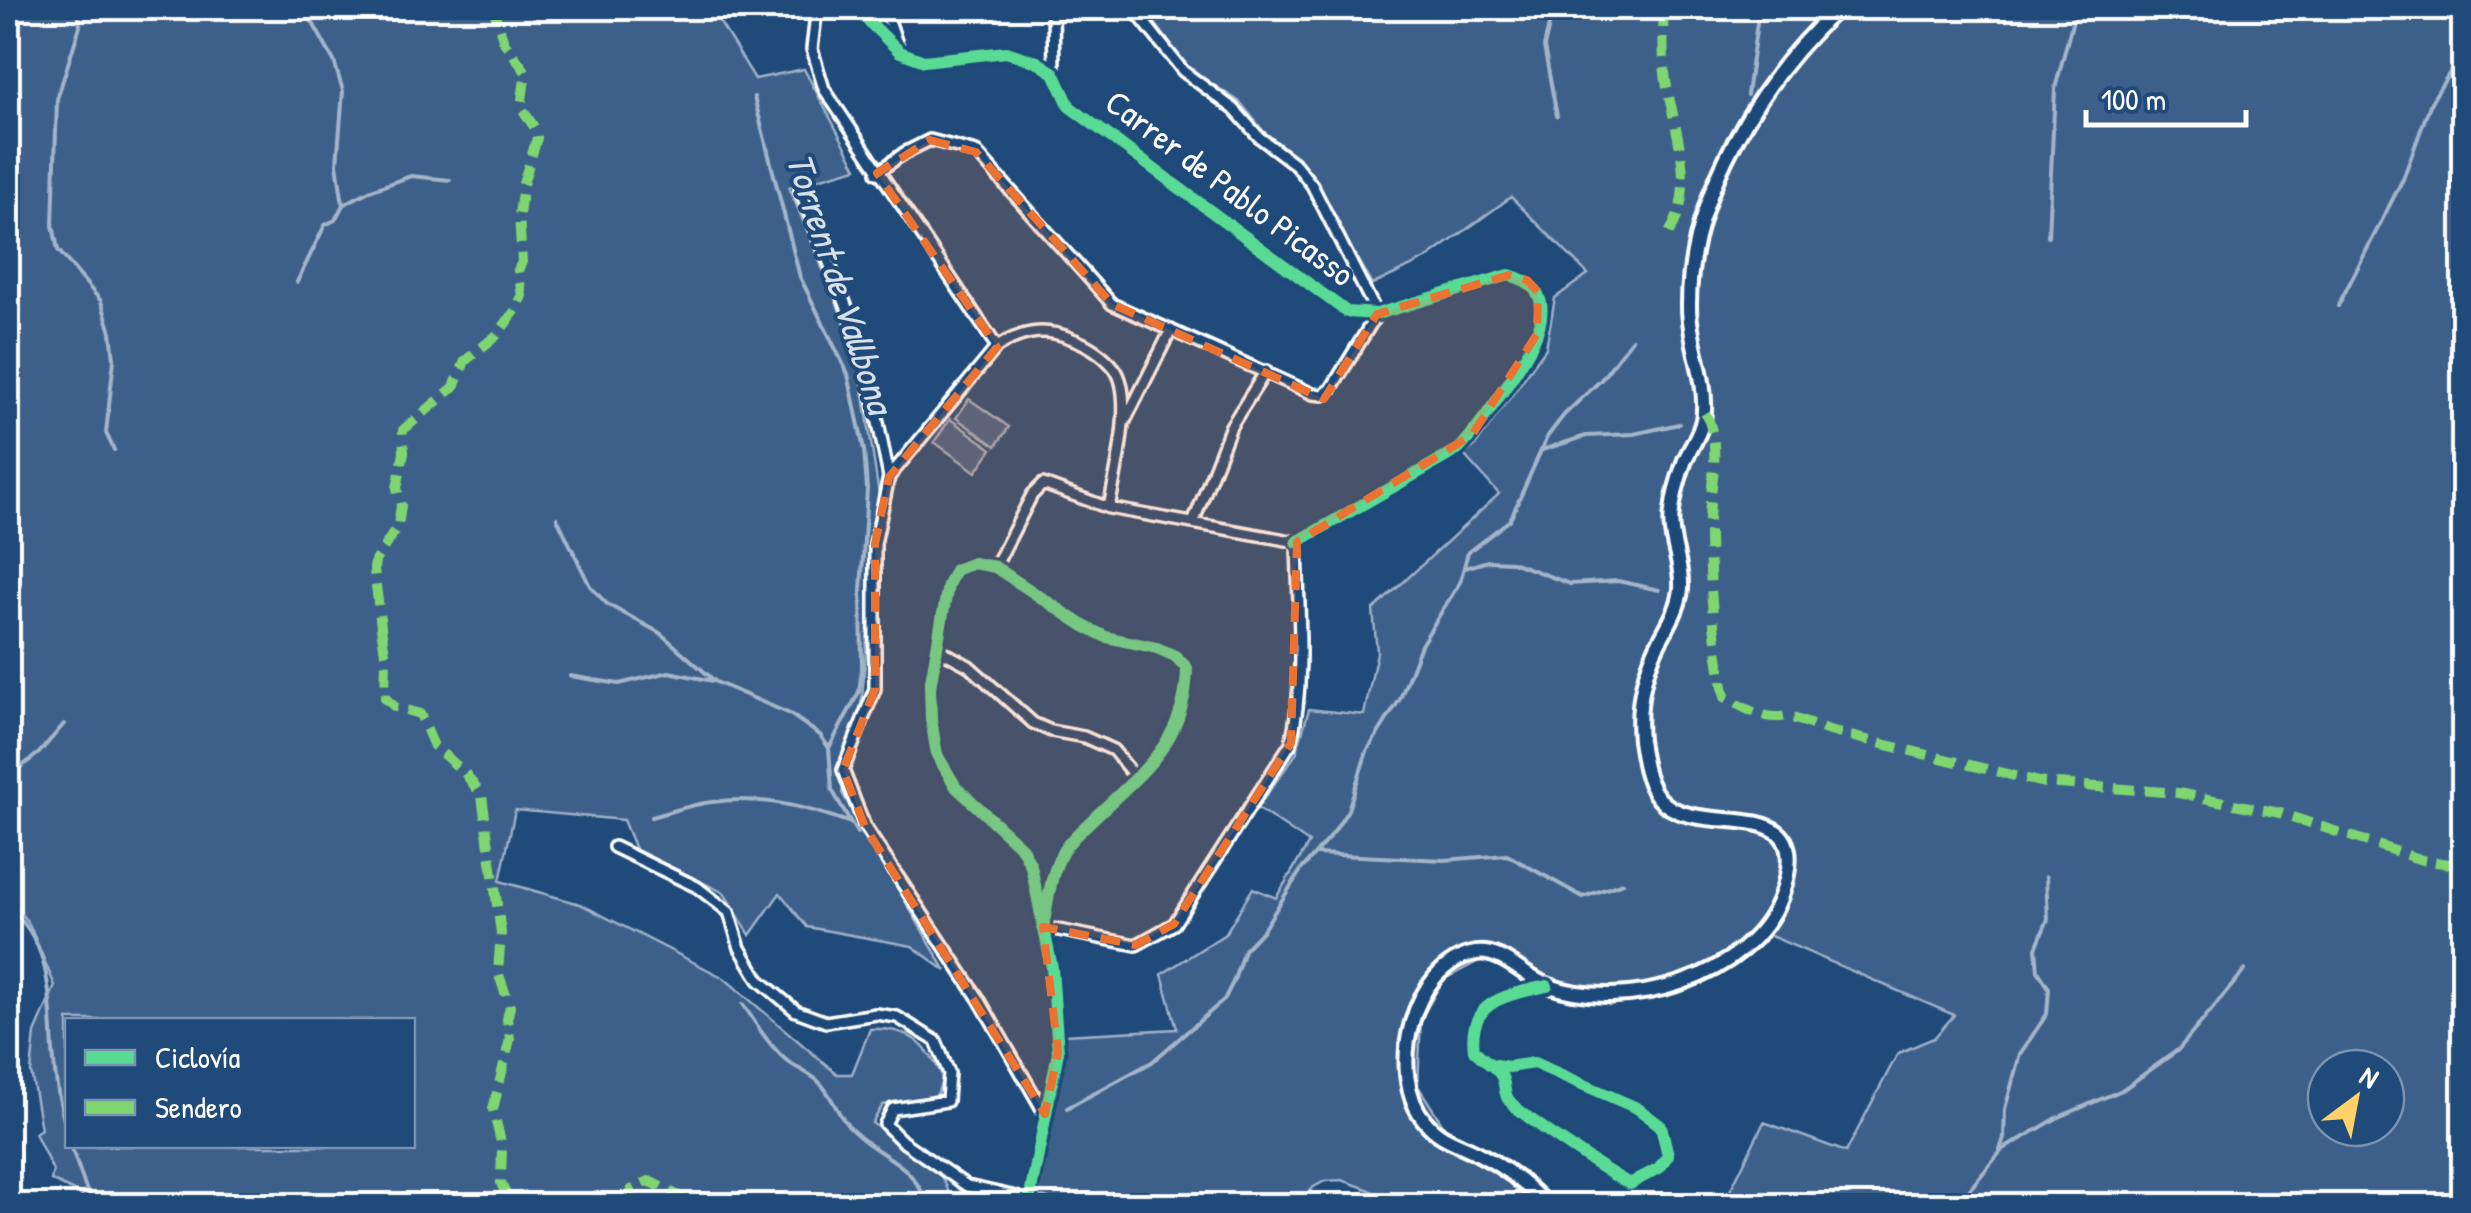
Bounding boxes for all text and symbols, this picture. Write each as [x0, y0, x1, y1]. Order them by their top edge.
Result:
scale bar [2086, 65, 2246, 127]
street label: Carrer de Pablo Picasso [1096, 78, 1364, 297]
text: 100 m [2101, 79, 2166, 119]
water label: Torrent de Vallbona [774, 146, 909, 423]
legend [65, 1018, 415, 1148]
text: Ciclovía [155, 1037, 241, 1077]
north arrow [2306, 1048, 2406, 1148]
text: N [2353, 1057, 2386, 1097]
text: Sendero [155, 1087, 242, 1127]

